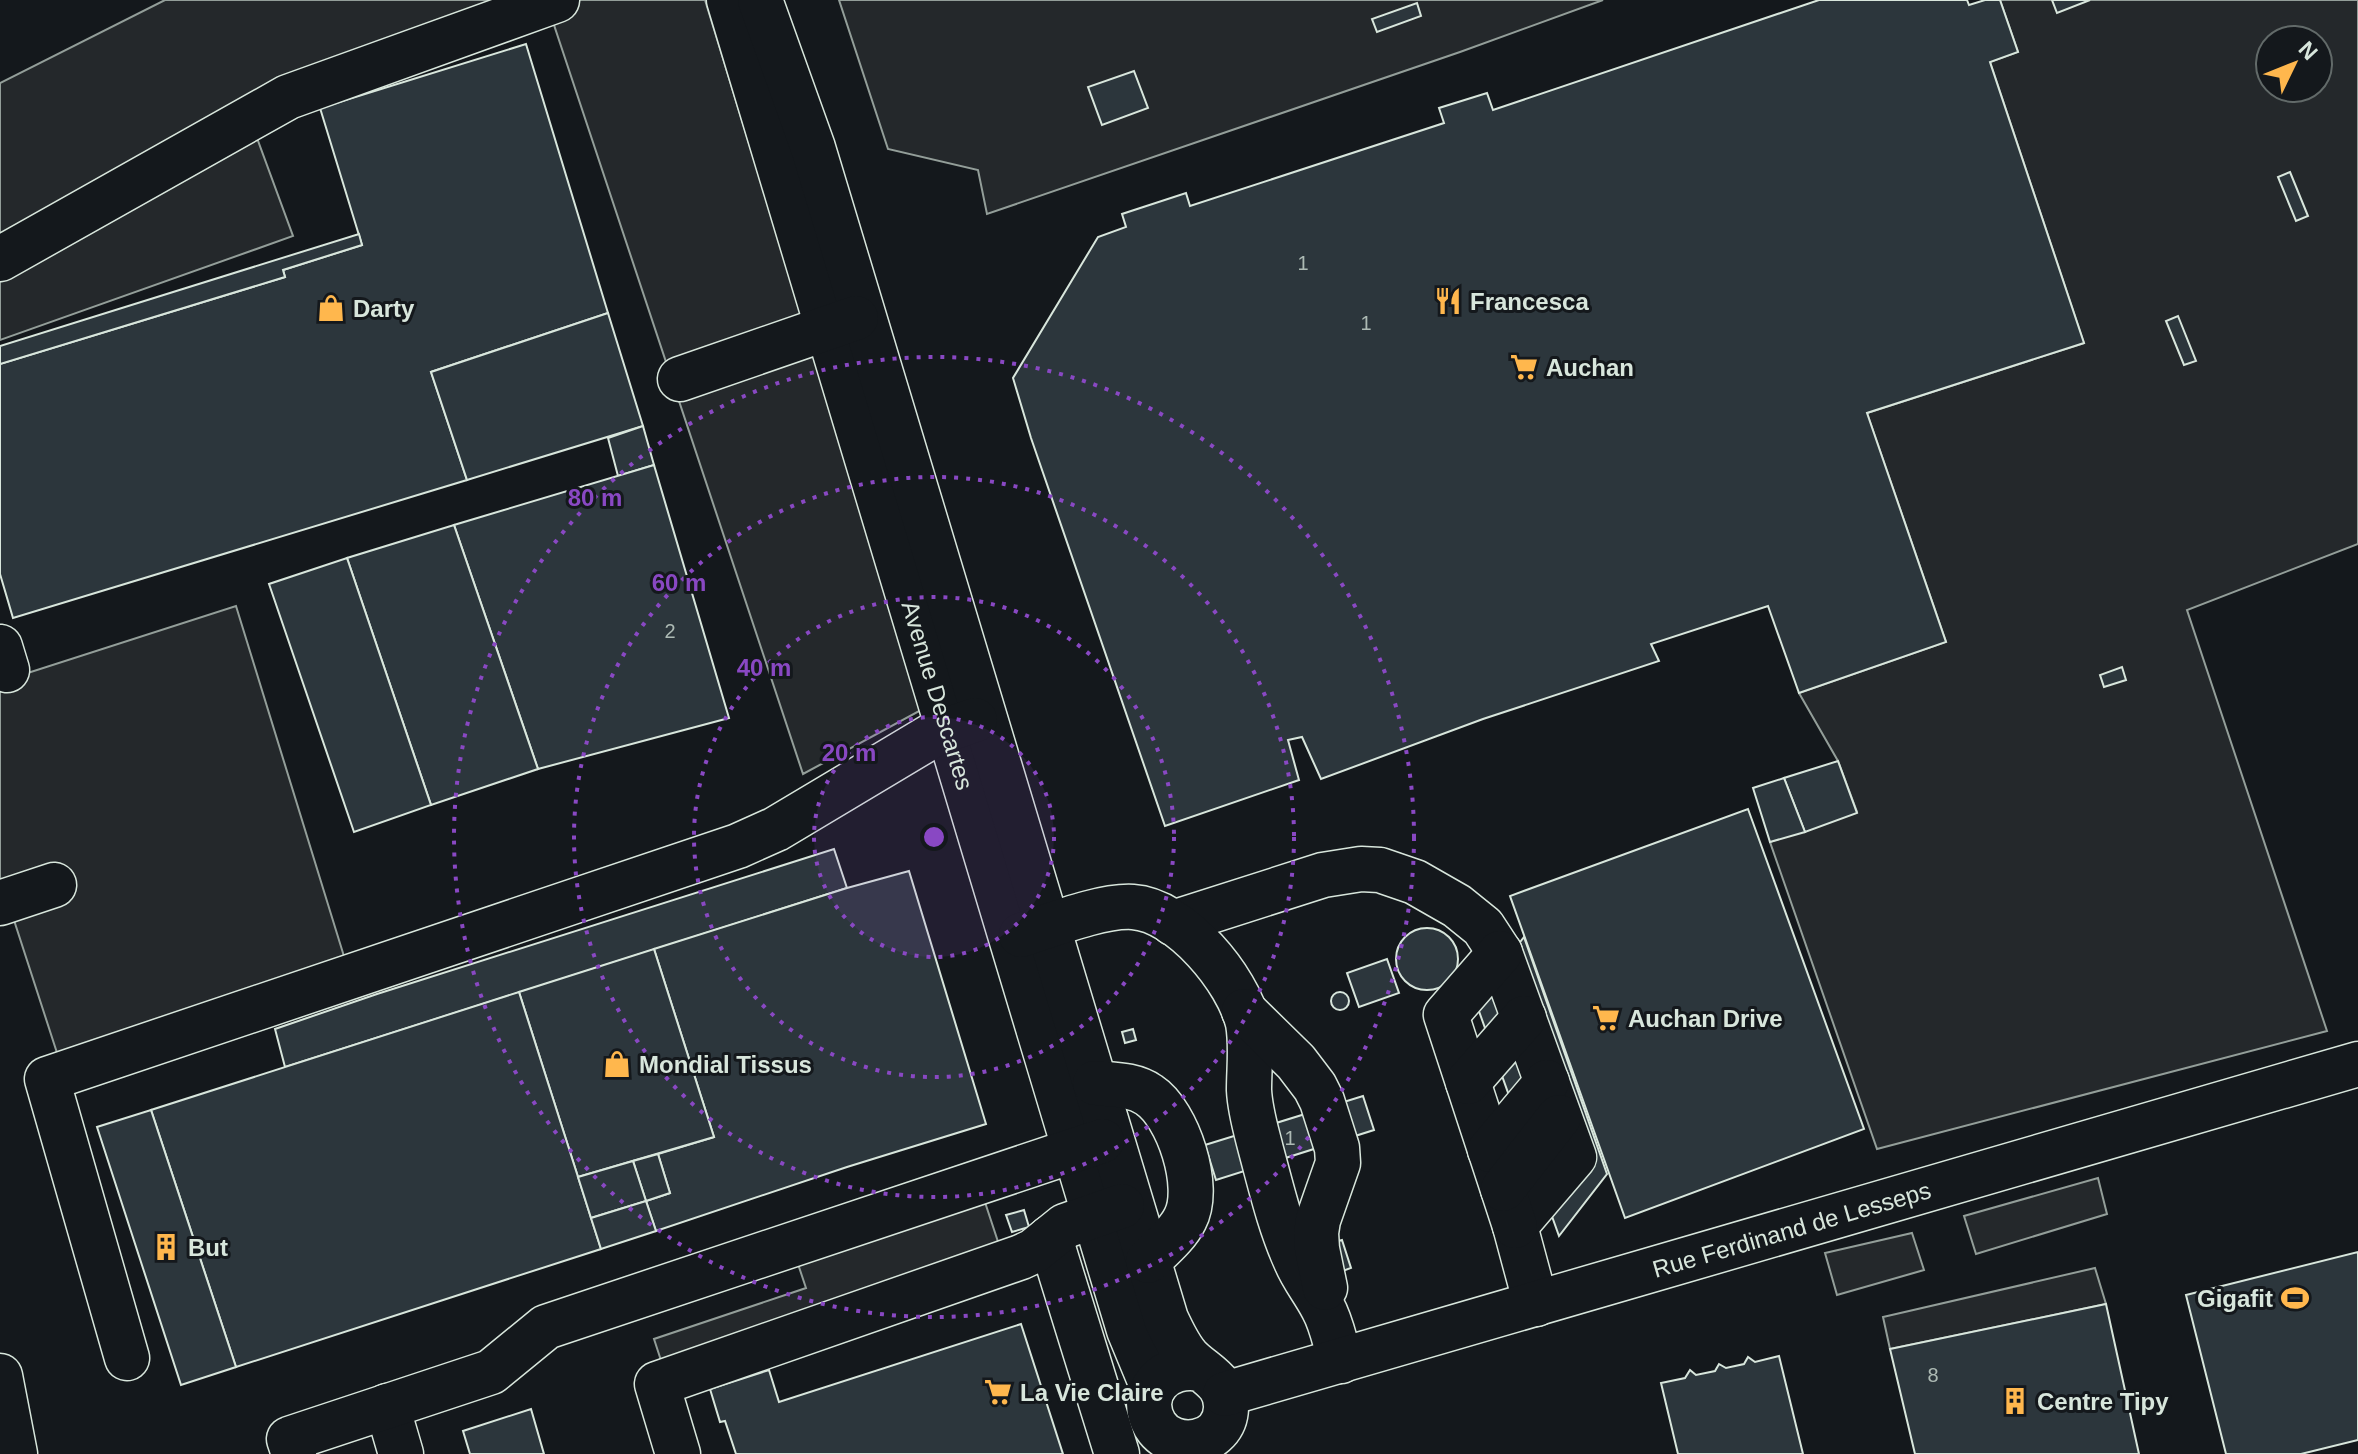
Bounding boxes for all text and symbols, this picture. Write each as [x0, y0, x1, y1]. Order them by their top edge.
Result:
north arrow [2254, 24, 2334, 104]
text: N [2294, 36, 2323, 65]
house number: 1 [1297, 252, 1309, 274]
restaurant icon: Francesca [1433, 286, 1463, 316]
place label: Francesca [1470, 288, 1589, 315]
shop icon: Darty [316, 293, 346, 323]
place label: Darty [353, 295, 415, 322]
house number: 1 [1360, 312, 1372, 334]
supermarket icon: Auchan [1509, 352, 1539, 382]
place label: Auchan [1546, 354, 1634, 381]
text: 80 m [568, 484, 622, 511]
text: 60 m [652, 569, 706, 596]
street label: Avenue Descartes [897, 598, 979, 793]
house number: 2 [664, 620, 676, 642]
text: 40 m [737, 654, 791, 681]
text: 20 m [822, 739, 876, 766]
centre of rings [920, 823, 948, 851]
supermarket icon: Auchan Drive [1591, 1003, 1621, 1033]
place label: Auchan Drive [1628, 1005, 1783, 1032]
shop icon: Mondial Tissus [602, 1049, 632, 1079]
place label: Mondial Tissus [639, 1051, 812, 1078]
house number: 1 [1284, 1127, 1296, 1149]
street label: Rue Ferdinand de Lesseps [1649, 1176, 1934, 1282]
building icon: But [151, 1232, 181, 1262]
place label: But [188, 1234, 228, 1261]
sports icon: Gigafit [2280, 1283, 2310, 1313]
place label: Gigafit [2197, 1285, 2273, 1312]
house number: 8 [1927, 1364, 1939, 1386]
supermarket icon: La Vie Claire [983, 1377, 1013, 1407]
place label: La Vie Claire [1020, 1379, 1164, 1406]
building icon: Centre Tipy [2000, 1386, 2030, 1416]
place label: Centre Tipy [2037, 1388, 2169, 1415]

